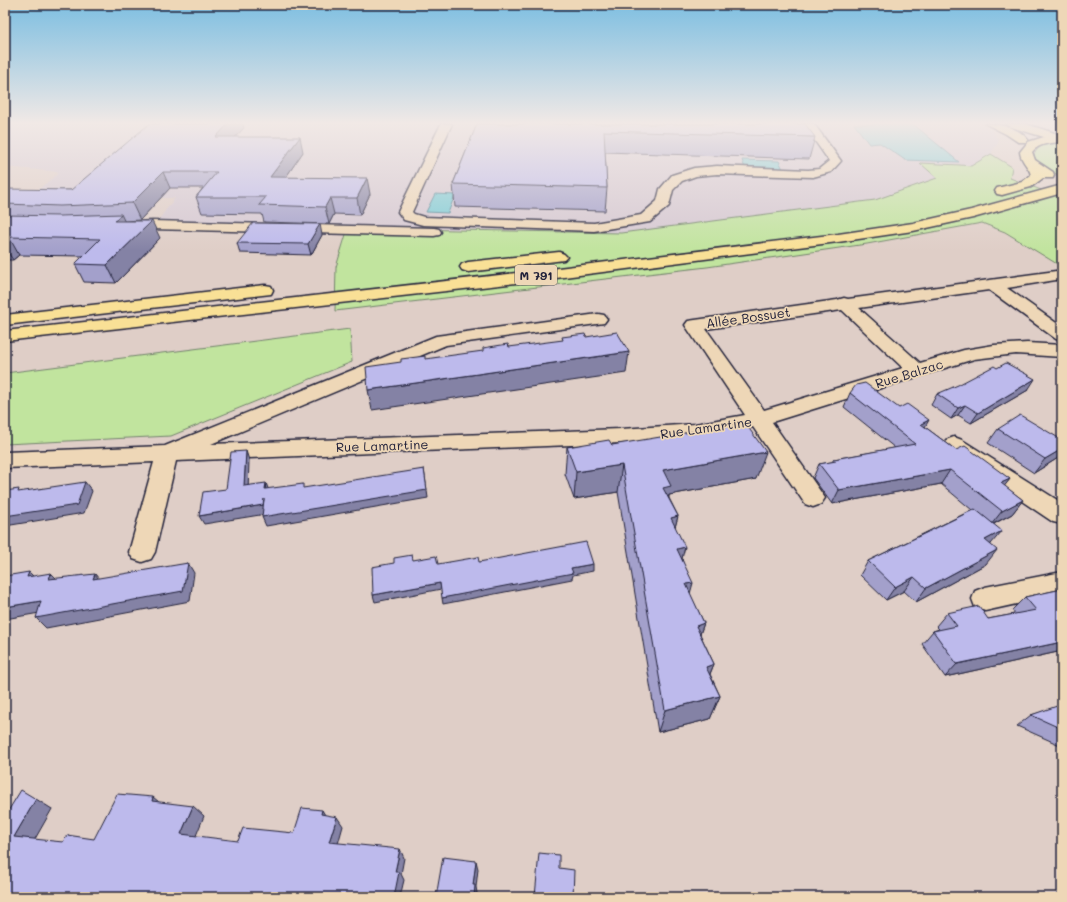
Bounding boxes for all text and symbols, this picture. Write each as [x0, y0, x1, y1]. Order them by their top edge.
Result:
road number: M 791 [515, 265, 557, 285]
street label: Allée Bossuet [705, 303, 792, 331]
street label: Rue Balzac [873, 355, 945, 391]
street label: Rue Lamartine [659, 412, 753, 442]
street label: Rue Lamartine [335, 435, 429, 455]

